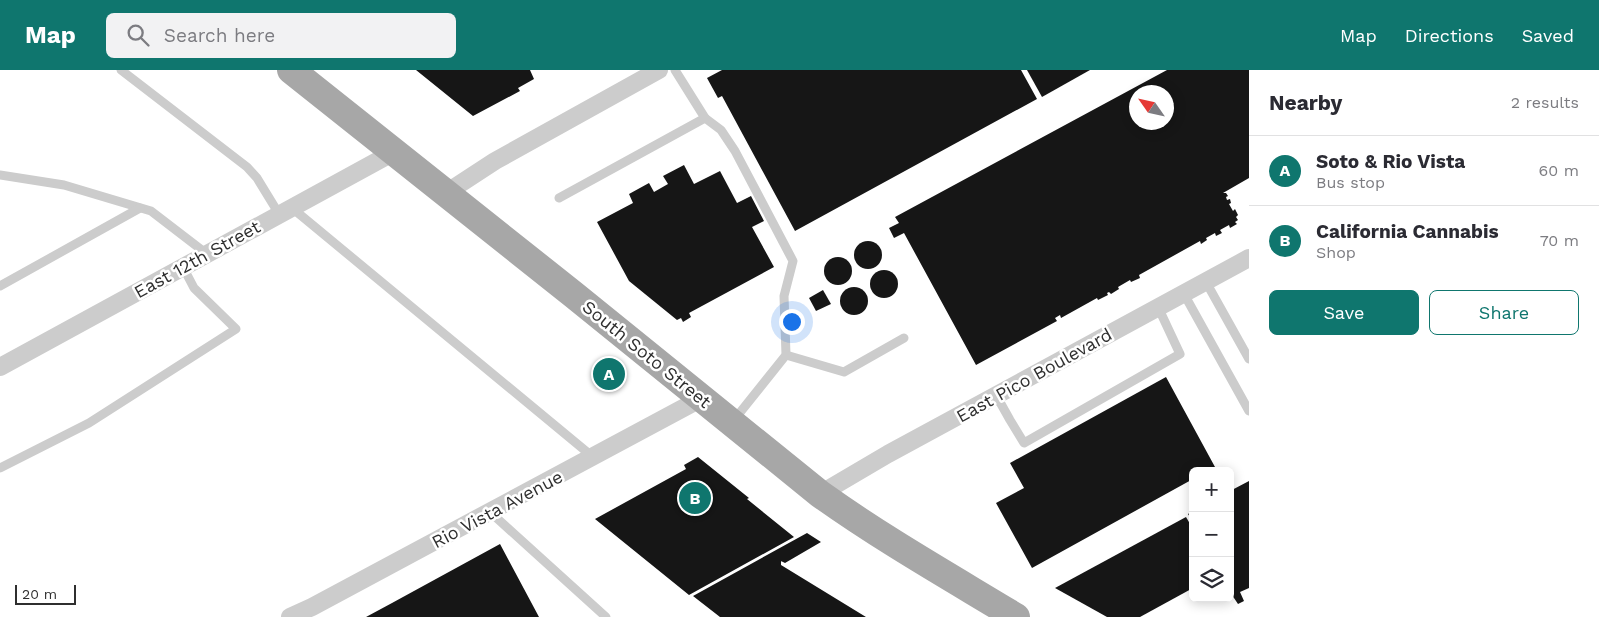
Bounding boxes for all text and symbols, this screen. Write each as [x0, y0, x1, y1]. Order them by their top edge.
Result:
search box [106, 13, 456, 58]
text: Map [25, 21, 76, 49]
icon: search [124, 21, 152, 49]
text: Search here [164, 24, 275, 47]
text: Map [1340, 25, 1377, 46]
text: Directions [1405, 25, 1494, 46]
text: Saved [1522, 25, 1574, 46]
north arrow [1129, 85, 1174, 130]
text: Nearby [1269, 90, 1342, 115]
text: 2 results [1511, 93, 1579, 112]
text: Soto & Rio Vista [1316, 150, 1465, 173]
text: A [1280, 161, 1290, 180]
text: 60 m [1539, 161, 1579, 180]
text: Bus stop [1316, 173, 1385, 192]
street label: East 12th Street [130, 215, 264, 302]
text: California Cannabis [1316, 220, 1499, 243]
text: B [1280, 231, 1290, 250]
text: 70 m [1540, 231, 1579, 250]
text: Shop [1316, 243, 1356, 262]
button: Save [1269, 290, 1419, 335]
button: Share [1429, 290, 1579, 335]
street label: South Soto Street [579, 296, 716, 413]
your location [779, 309, 805, 335]
street label: East Pico Boulevard [953, 323, 1115, 427]
pin: A [593, 355, 625, 393]
street label: Rio Vista Avenue [428, 466, 566, 552]
map controls [1189, 467, 1234, 602]
button: + [1189, 467, 1234, 512]
pin: B [679, 479, 711, 517]
button: − [1189, 512, 1234, 557]
button: layers [1189, 557, 1234, 602]
scale bar [15, 582, 76, 605]
text: 20 m [22, 586, 57, 602]

